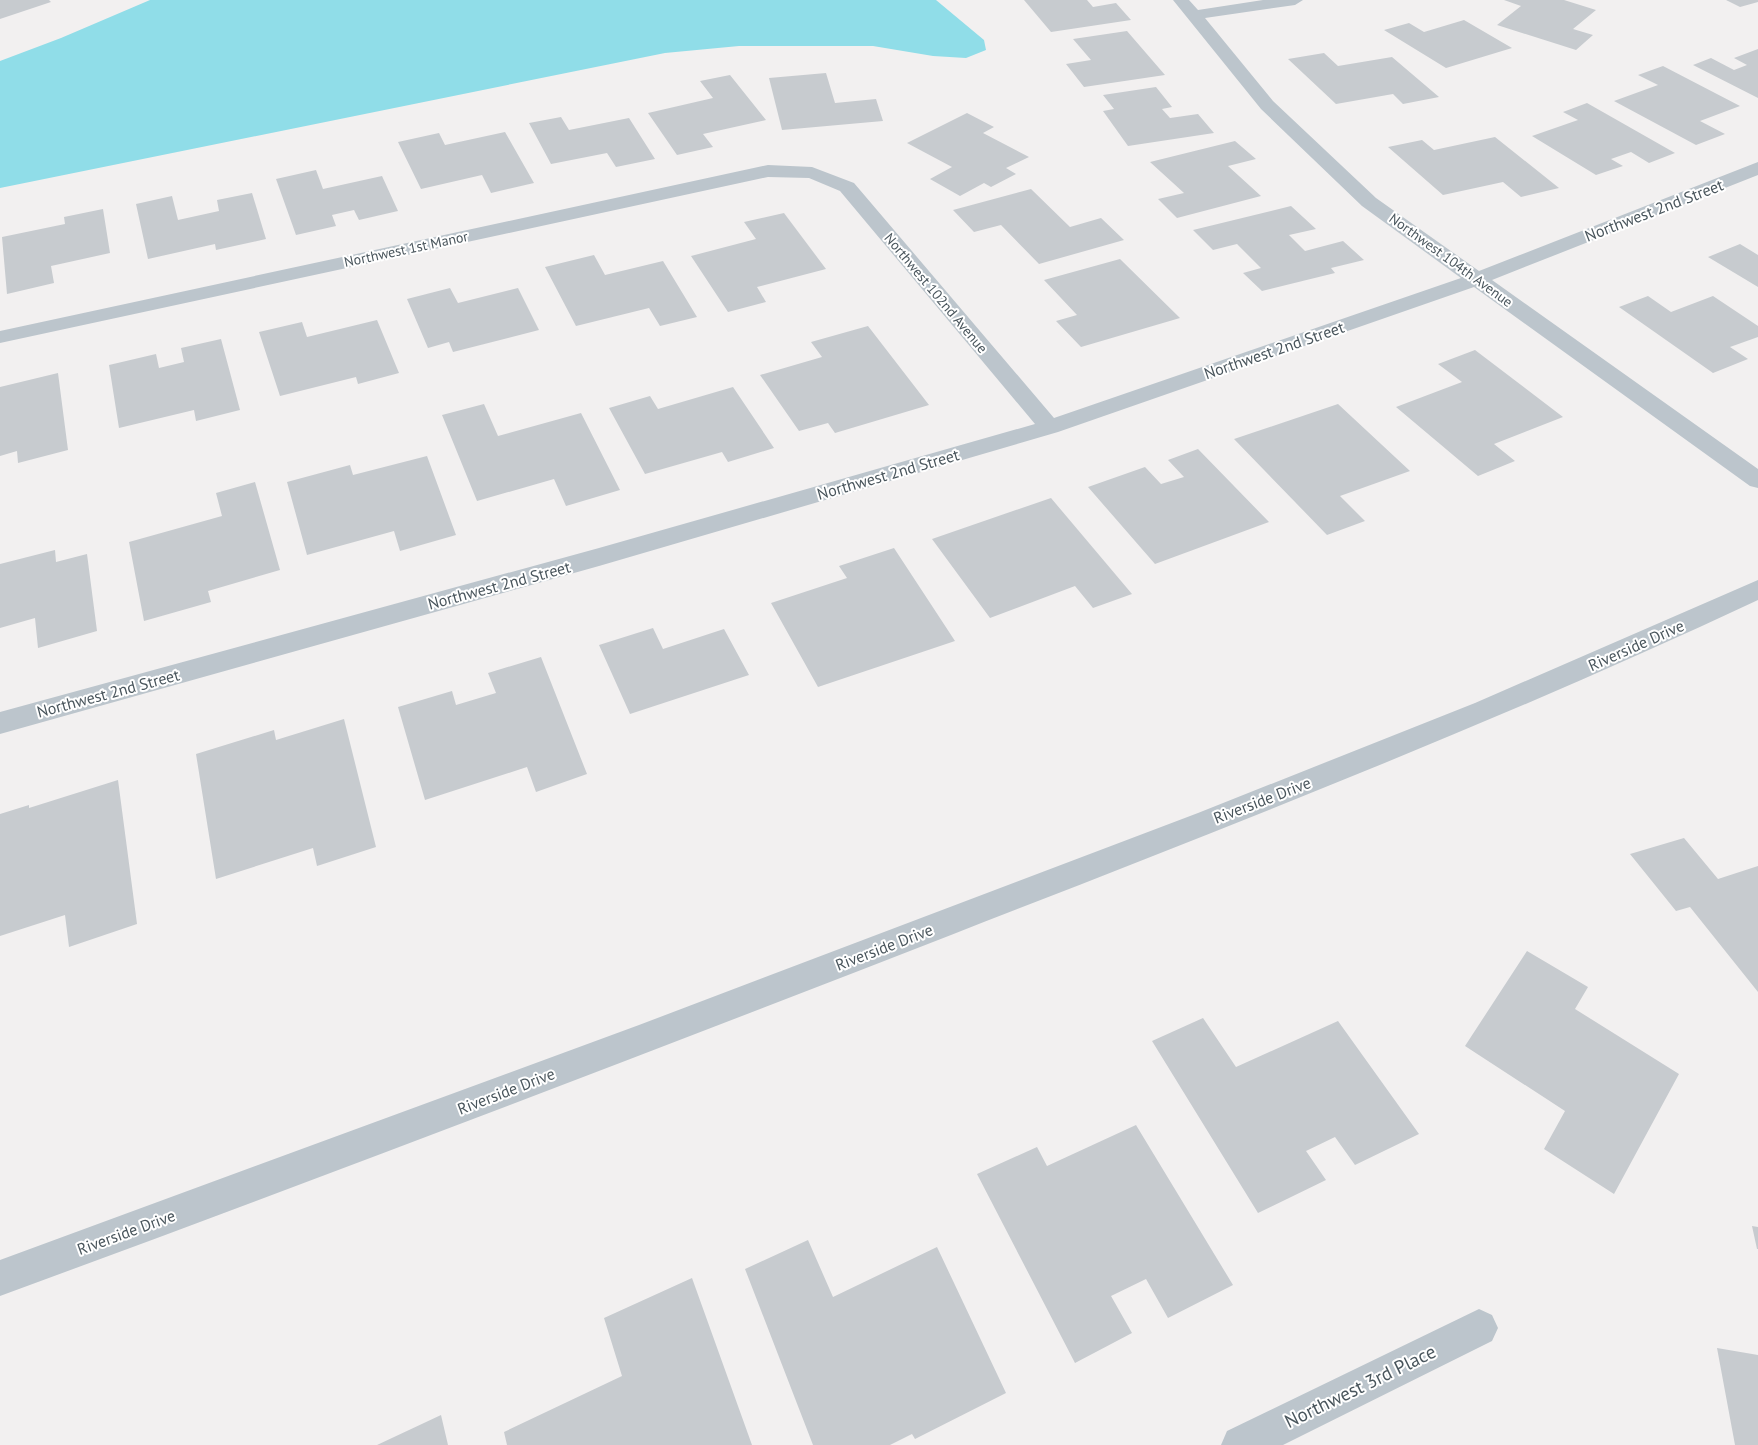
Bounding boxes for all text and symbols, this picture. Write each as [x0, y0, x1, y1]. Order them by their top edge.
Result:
street label: Northwest 2nd Street [1582, 174, 1727, 246]
street label: Northwest 104th Avenue [1386, 209, 1516, 311]
street label: Northwest 1st Manor [342, 227, 470, 271]
street label: Northwest 102nd Avenue [880, 229, 992, 357]
street label: Northwest 2nd Street [1201, 316, 1347, 383]
street label: Northwest 2nd Street [815, 444, 962, 504]
street label: Northwest 2nd Street [426, 556, 573, 614]
street label: Riverside Drive [1585, 615, 1687, 675]
street label: Northwest 2nd Street [35, 664, 182, 722]
street label: Riverside Drive [1210, 772, 1314, 828]
street label: Riverside Drive [832, 919, 936, 975]
street label: Riverside Drive [454, 1063, 558, 1119]
street label: Riverside Drive [74, 1205, 178, 1259]
street label: Northwest 3rd Place [1280, 1339, 1440, 1433]

